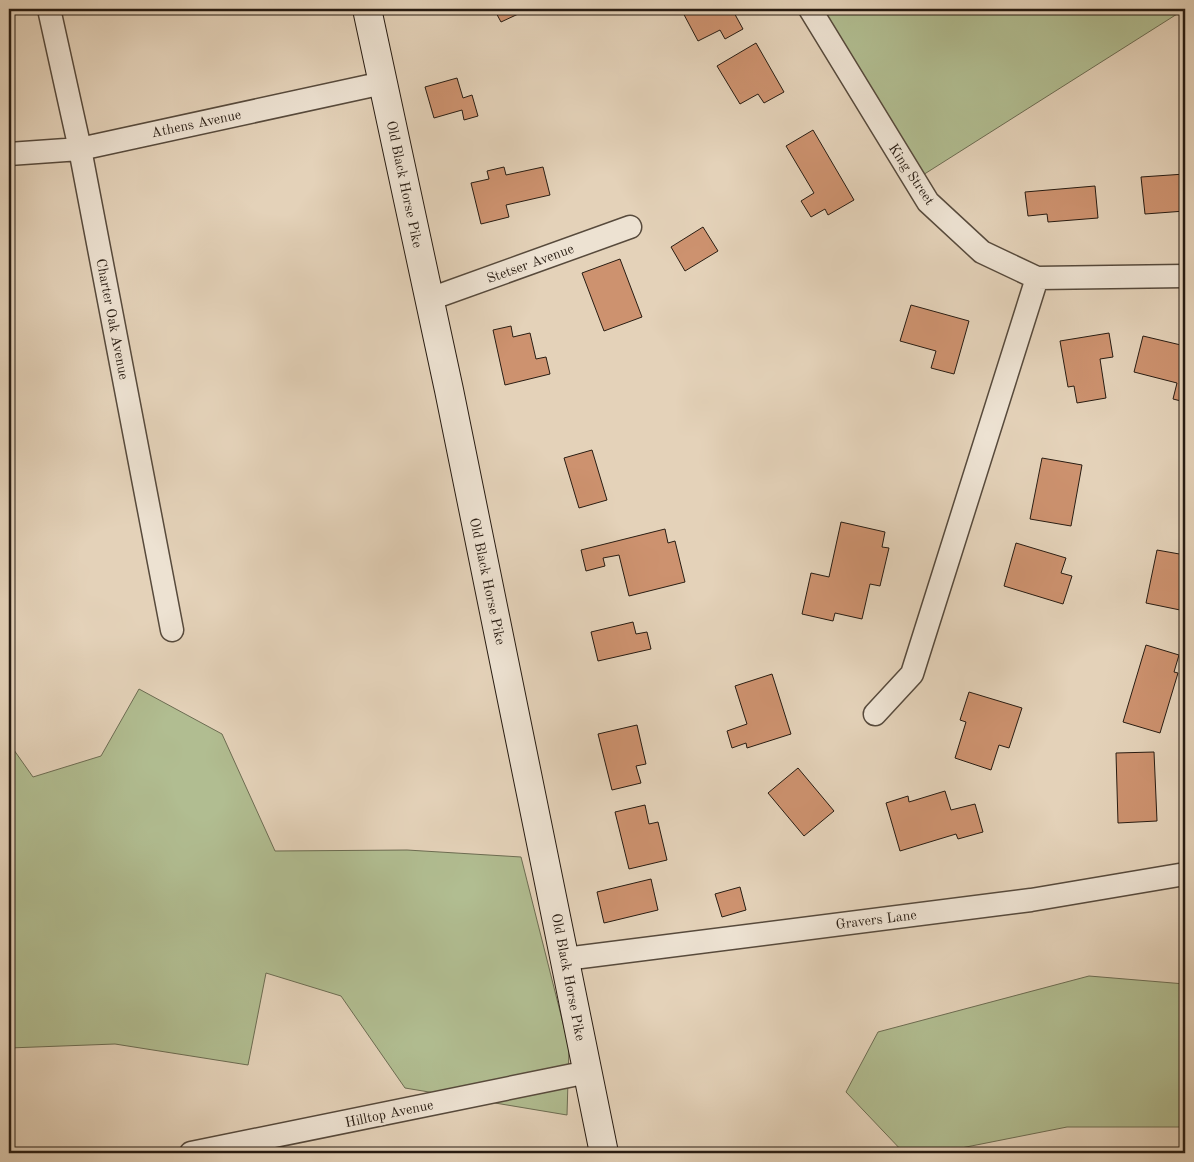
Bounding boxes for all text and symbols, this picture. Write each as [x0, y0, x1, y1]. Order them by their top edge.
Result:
street label: Athens Avenue [150, 108, 242, 140]
street label: Old Black Horse Pike [384, 119, 424, 249]
street label: King Street [886, 141, 937, 208]
street label: Stetser Avenue [485, 242, 576, 286]
street label: Charter Oak Avenue [93, 257, 131, 381]
street label: Old Black Horse Pike [467, 516, 507, 646]
street label: Gravers Lane [835, 908, 917, 932]
street label: Old Black Horse Pike [549, 912, 587, 1042]
street label: Hilltop Avenue [344, 1098, 435, 1130]

